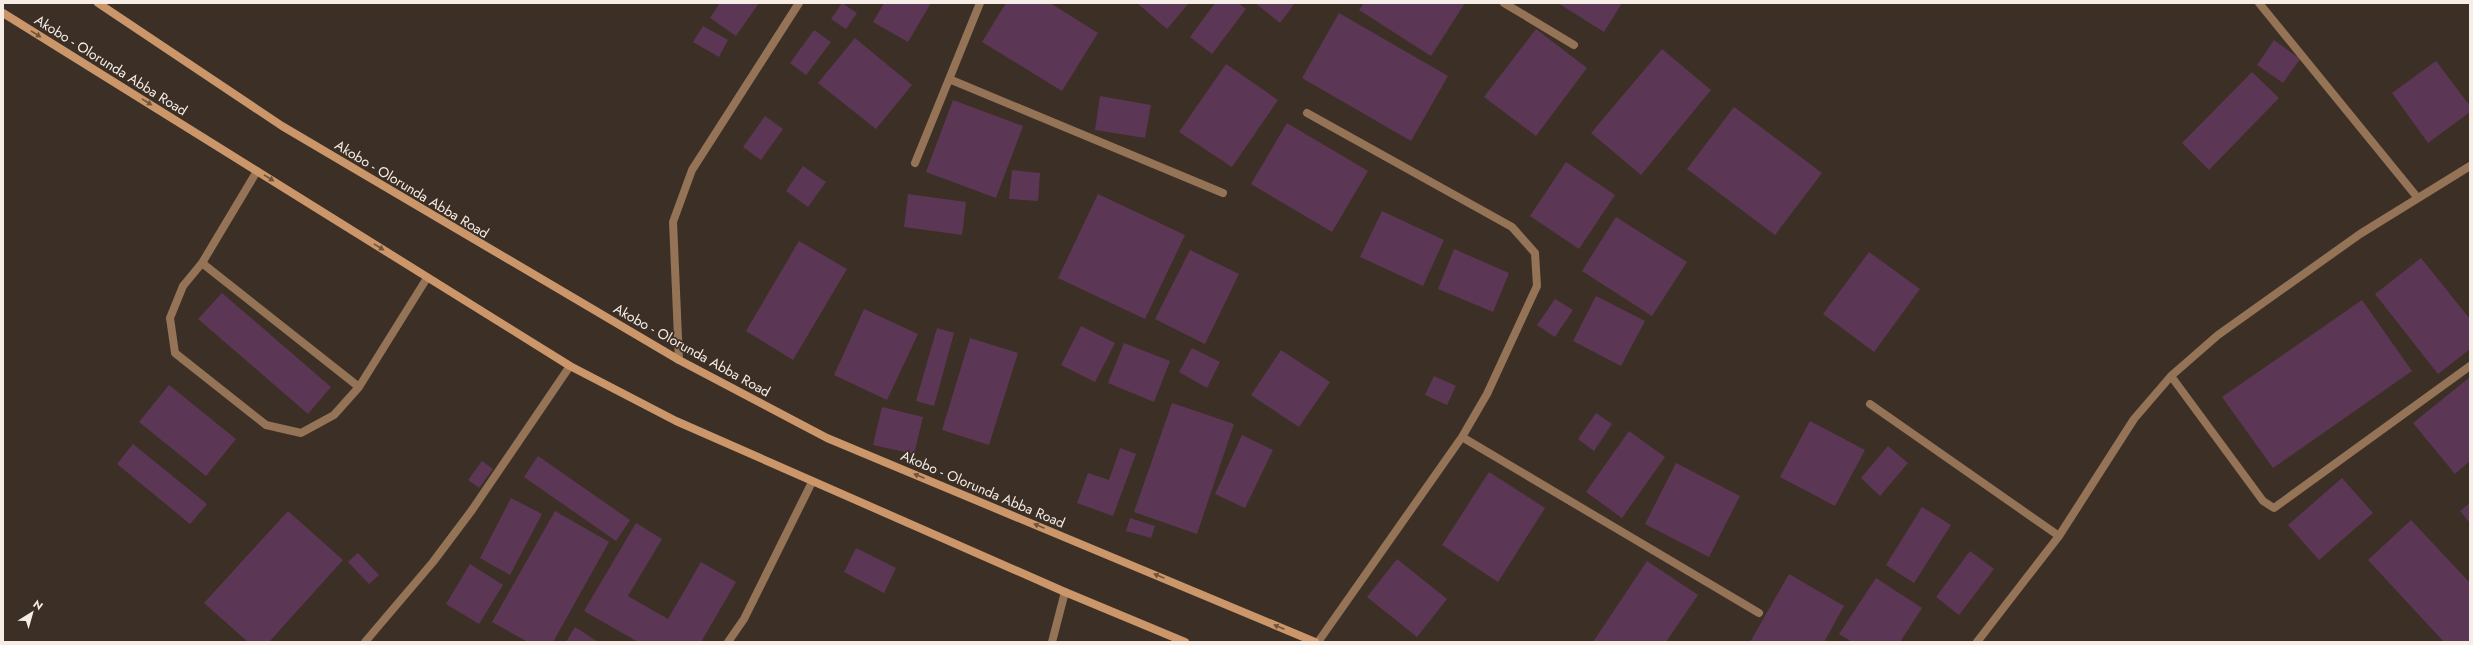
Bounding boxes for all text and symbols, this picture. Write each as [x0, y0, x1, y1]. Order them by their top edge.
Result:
street label: Akobo - Olorunda Abba Road [31, 10, 191, 120]
one-way arrow [30, 30, 42, 37]
one-way arrow [141, 99, 153, 106]
street label: Akobo - Olorunda Abba Road [331, 135, 493, 243]
one-way arrow [263, 175, 275, 182]
one-way arrow [373, 244, 385, 251]
street label: Akobo - Olorunda Abba Road [610, 298, 774, 402]
street label: Akobo - Olorunda Abba Road [898, 445, 1068, 533]
one-way arrow [913, 472, 925, 478]
one-way arrow [1033, 523, 1044, 529]
one-way arrow [1152, 573, 1164, 579]
north arrow [12, 593, 52, 633]
text: N [30, 596, 46, 614]
one-way arrow [1273, 624, 1284, 630]

